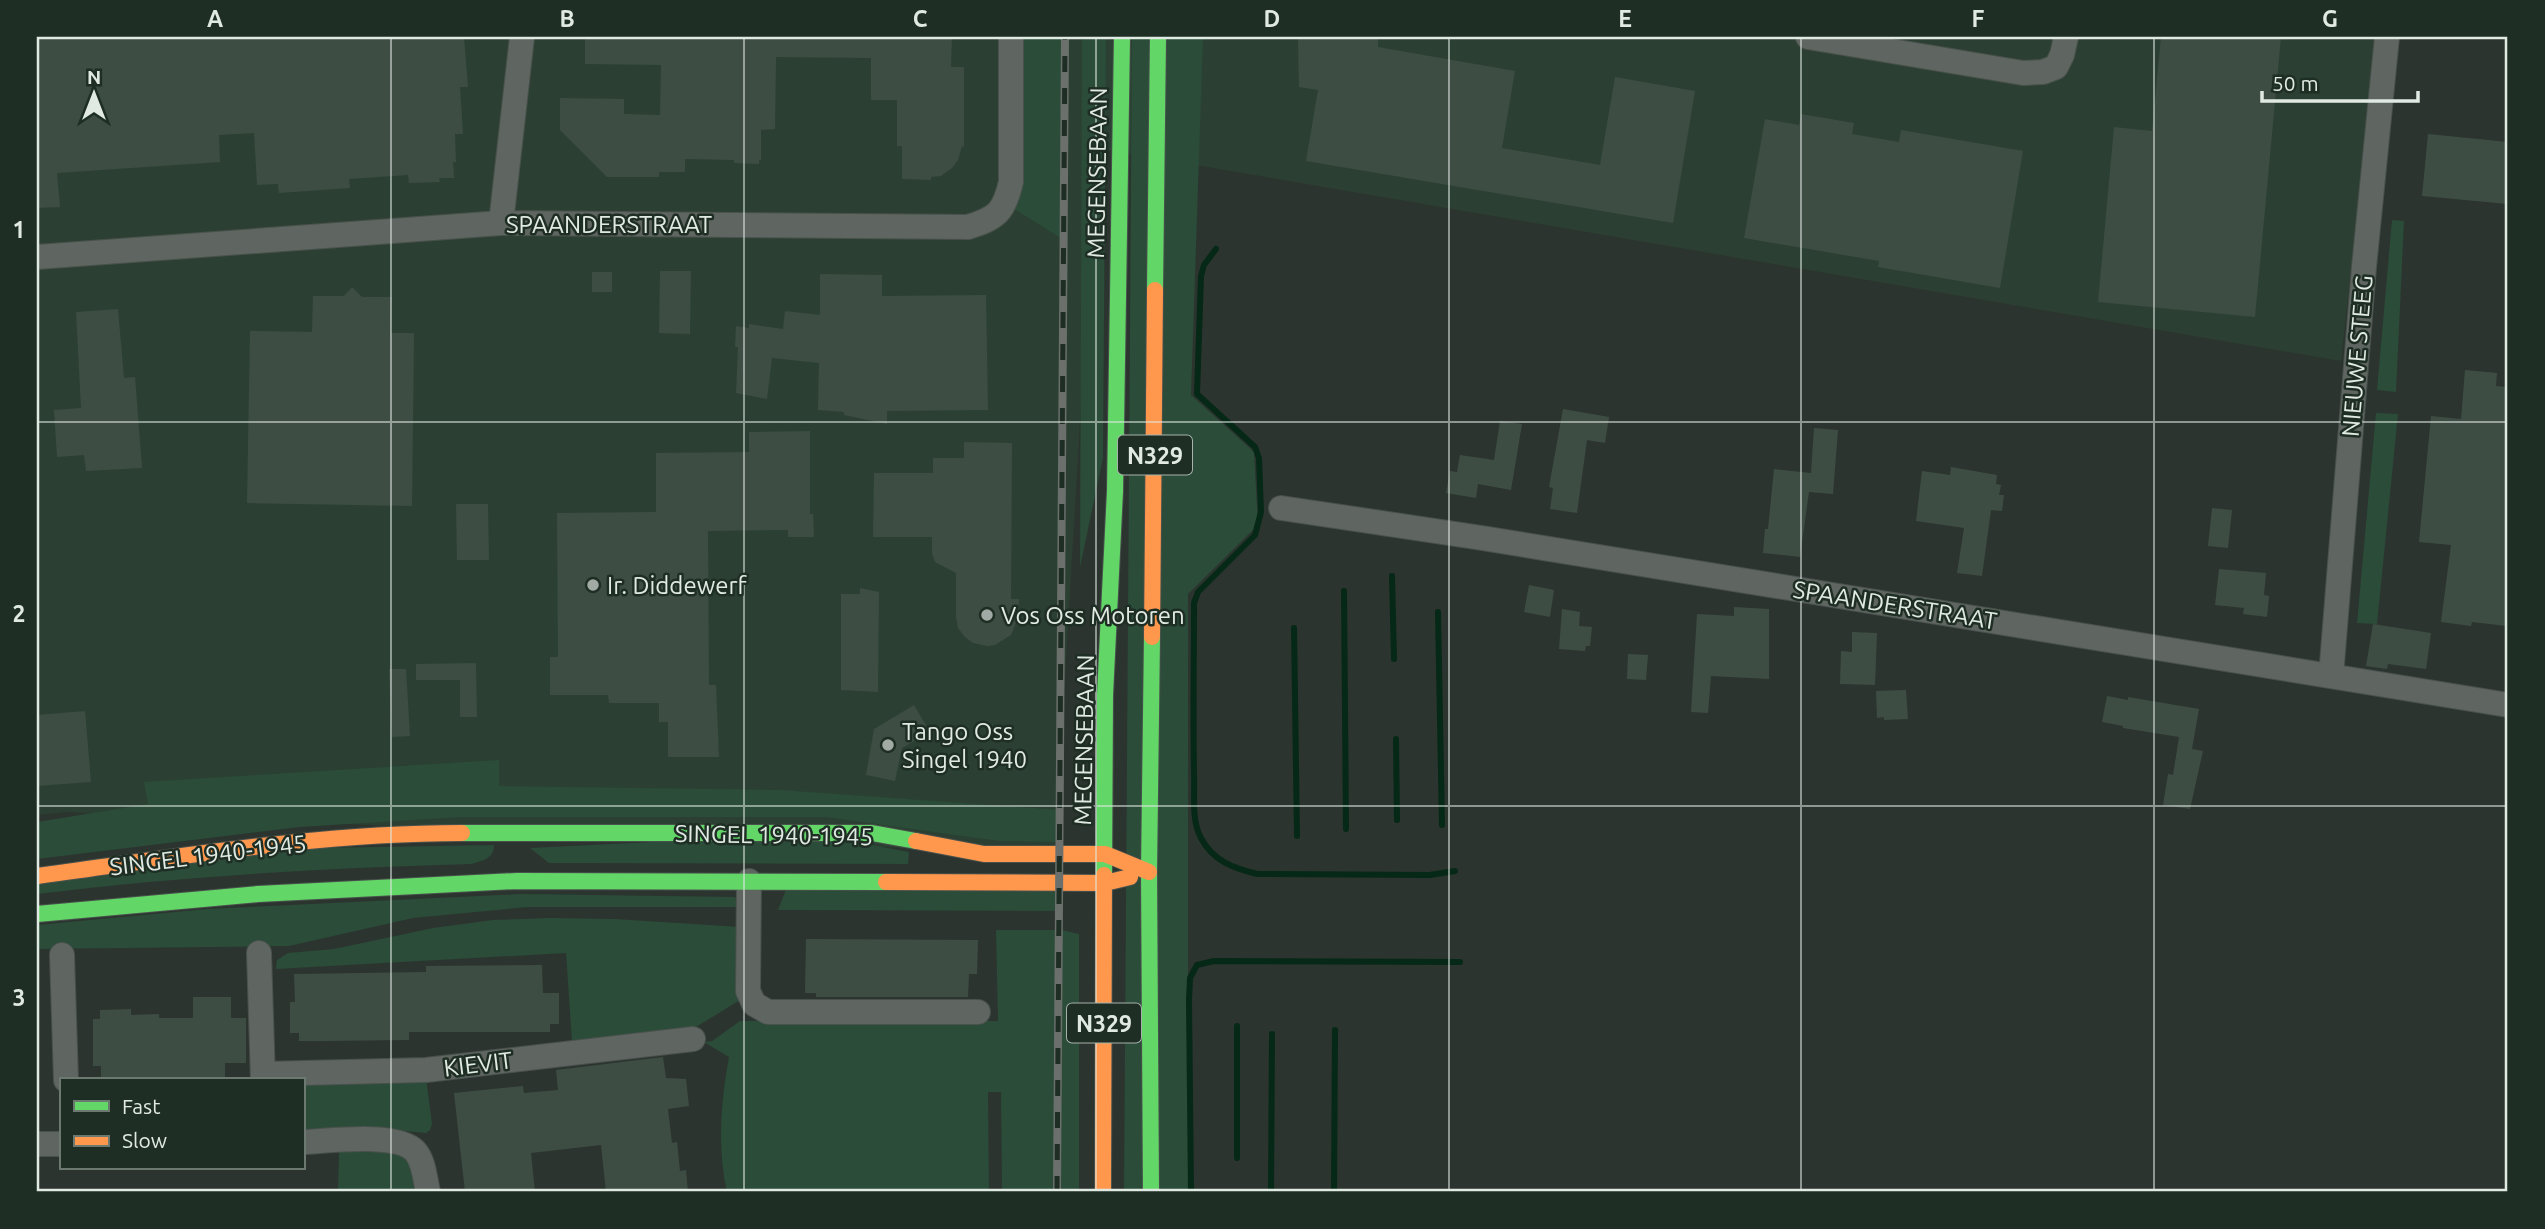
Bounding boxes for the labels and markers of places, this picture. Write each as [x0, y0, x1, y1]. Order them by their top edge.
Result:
place label: Ir. Diddewerf [607, 572, 748, 599]
marker: Ir. Diddewerf [585, 577, 601, 593]
place label: Vos Oss Motoren [1001, 602, 1185, 629]
marker: Vos Oss Motoren [979, 607, 995, 623]
place label: Tango Oss Singel 1940 [902, 718, 1027, 773]
marker: Tango Oss Singel 1940 [880, 737, 896, 753]

